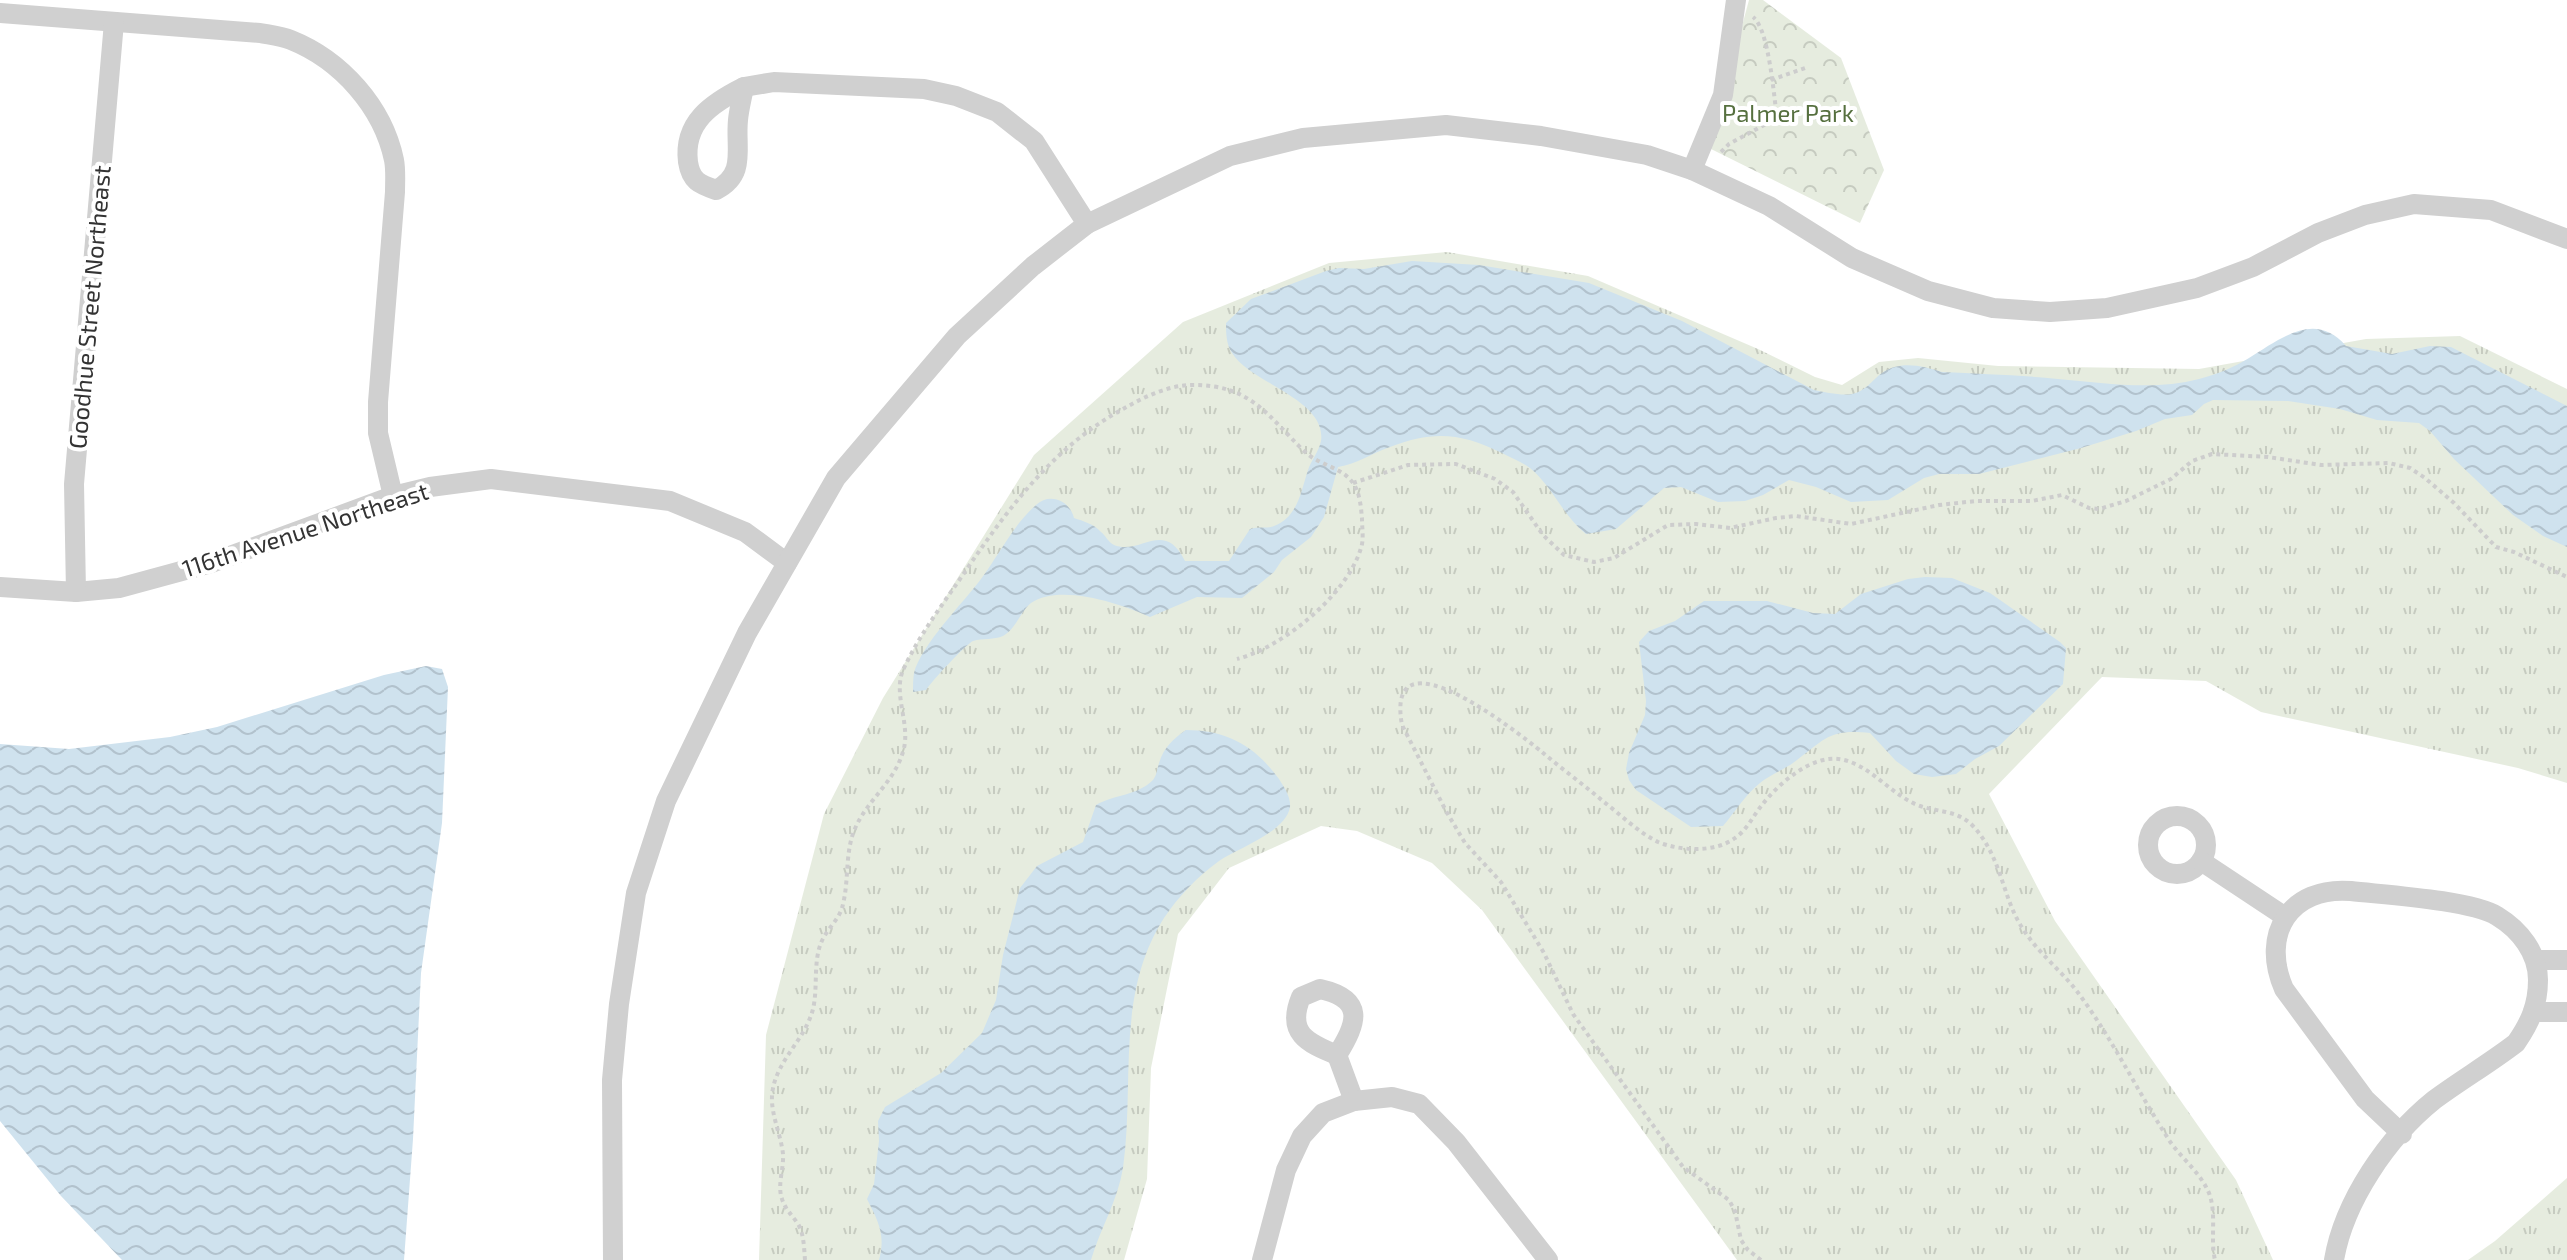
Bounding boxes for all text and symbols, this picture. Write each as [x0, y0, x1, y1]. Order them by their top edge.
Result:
park label: Palmer Park [1722, 98, 1854, 127]
street label: Goodhue Street Northeast [62, 164, 116, 450]
street label: 116th Avenue Northeast [178, 475, 432, 583]

